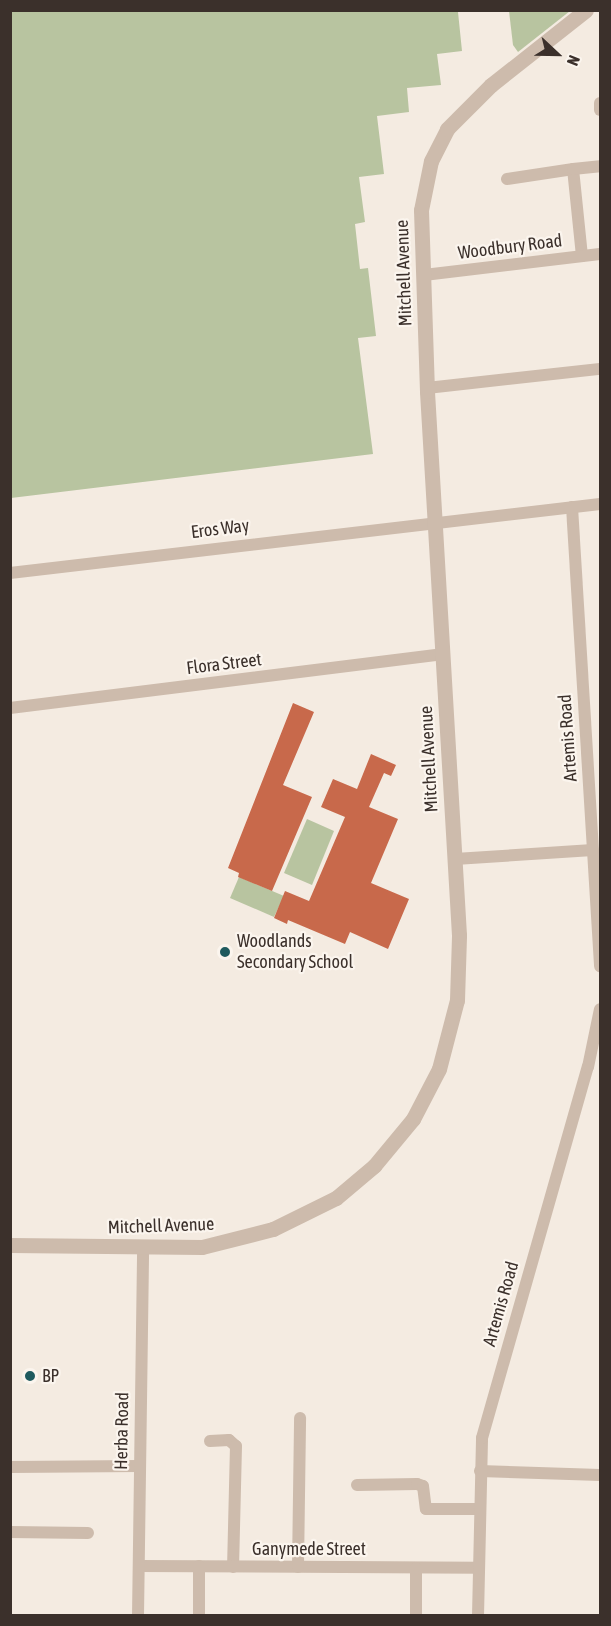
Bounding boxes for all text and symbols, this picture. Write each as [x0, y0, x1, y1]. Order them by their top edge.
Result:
north arrow [527, 24, 587, 84]
text: N [564, 53, 584, 68]
street label: Mitchell Avenue [391, 219, 417, 327]
street label: Woodbury Road [457, 230, 563, 264]
street label: Eros Way [190, 515, 250, 543]
street label: Flora Street [185, 649, 263, 679]
street label: Artemis Road [554, 694, 582, 782]
street label: Mitchell Avenue [415, 705, 443, 813]
place label: Woodlands Secondary School [237, 931, 353, 974]
marker: Woodlands Secondary School [218, 945, 232, 959]
street label: Mitchell Avenue [107, 1213, 215, 1239]
street label: Artemis Road [479, 1259, 523, 1349]
place label: BP [42, 1365, 59, 1387]
marker: BP [23, 1369, 37, 1383]
street label: Herba Road [111, 1392, 133, 1470]
street label: Ganymede Street [252, 1538, 366, 1560]

